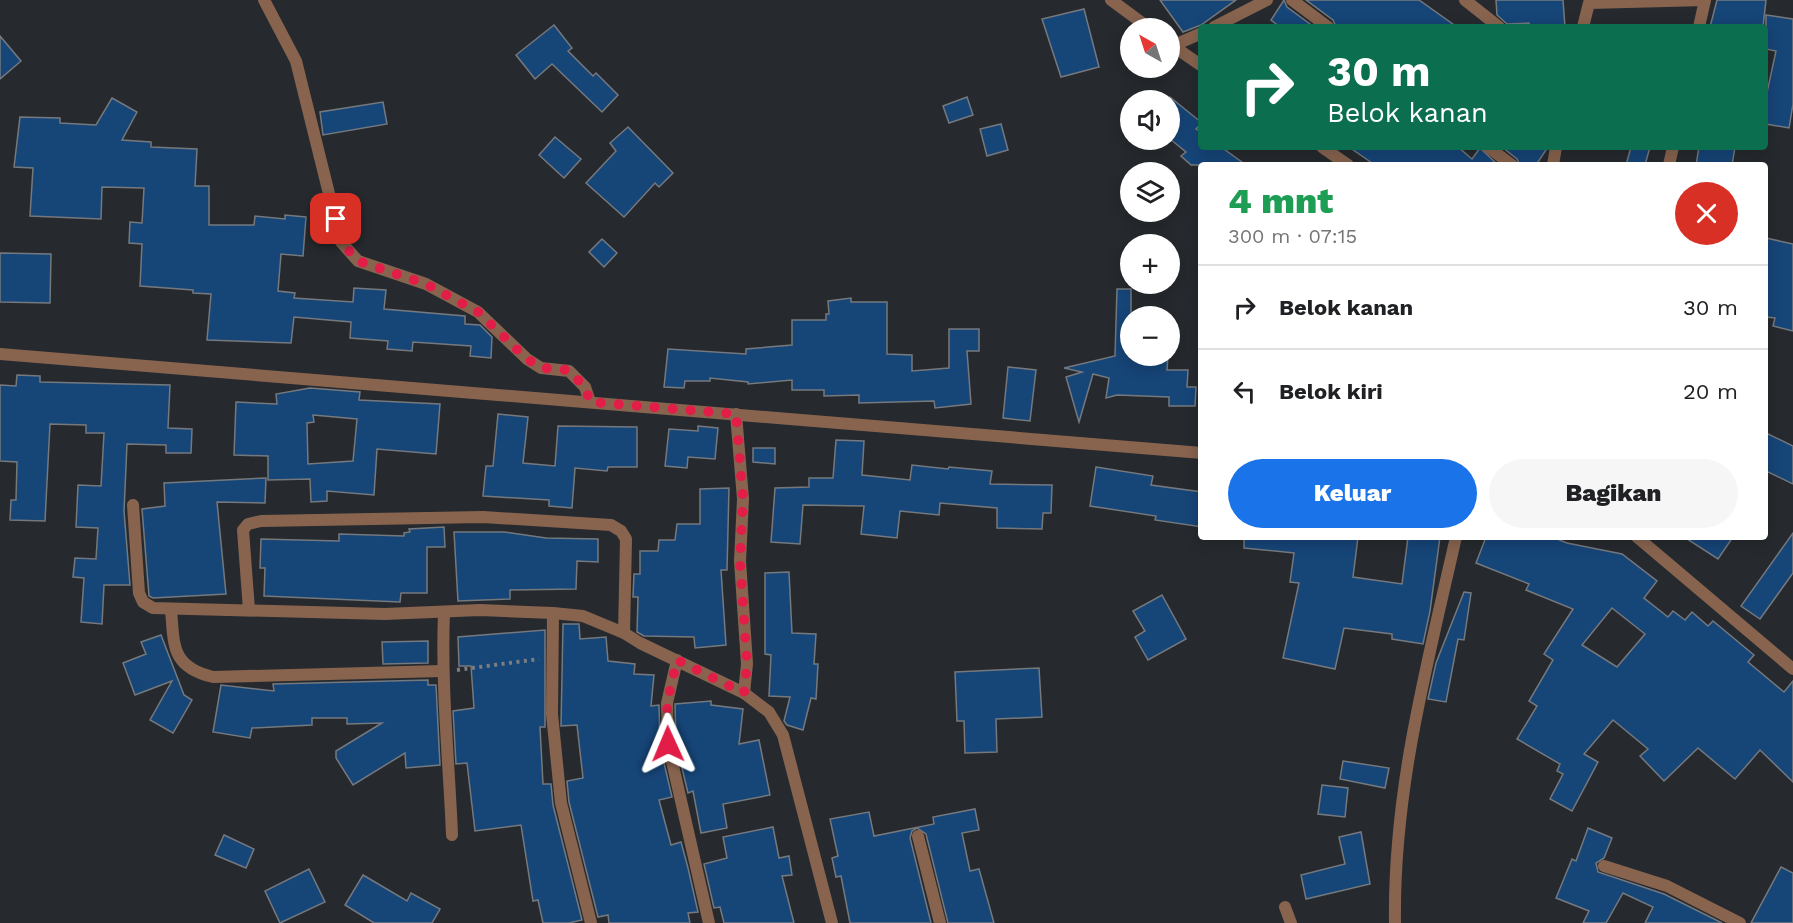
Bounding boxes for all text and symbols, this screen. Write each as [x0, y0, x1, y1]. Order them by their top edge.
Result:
north arrow [1120, 18, 1180, 78]
map controls [1120, 18, 1180, 366]
text: 30 m [1327, 47, 1431, 96]
icon: right [1228, 48, 1306, 126]
button: sound [1120, 90, 1180, 150]
text: Belok kanan [1327, 97, 1488, 129]
button: layers [1120, 162, 1180, 222]
text: 4 mnt [1228, 180, 1333, 222]
button: close [1675, 182, 1738, 245]
pin [310, 193, 361, 244]
icon: arrive [319, 202, 352, 235]
text: 300 m · 07:15 [1228, 224, 1357, 248]
button: + [1120, 234, 1180, 294]
icon: right [1228, 291, 1261, 324]
text: Belok kanan [1279, 295, 1413, 320]
text: 30 m [1683, 295, 1738, 320]
button: − [1120, 306, 1180, 366]
icon: left [1228, 375, 1261, 408]
text: Belok kiri [1279, 379, 1383, 404]
text: 20 m [1683, 379, 1738, 404]
button: Keluar [1228, 459, 1477, 528]
button: Bagikan [1489, 459, 1738, 528]
position arrow [636, 712, 700, 776]

